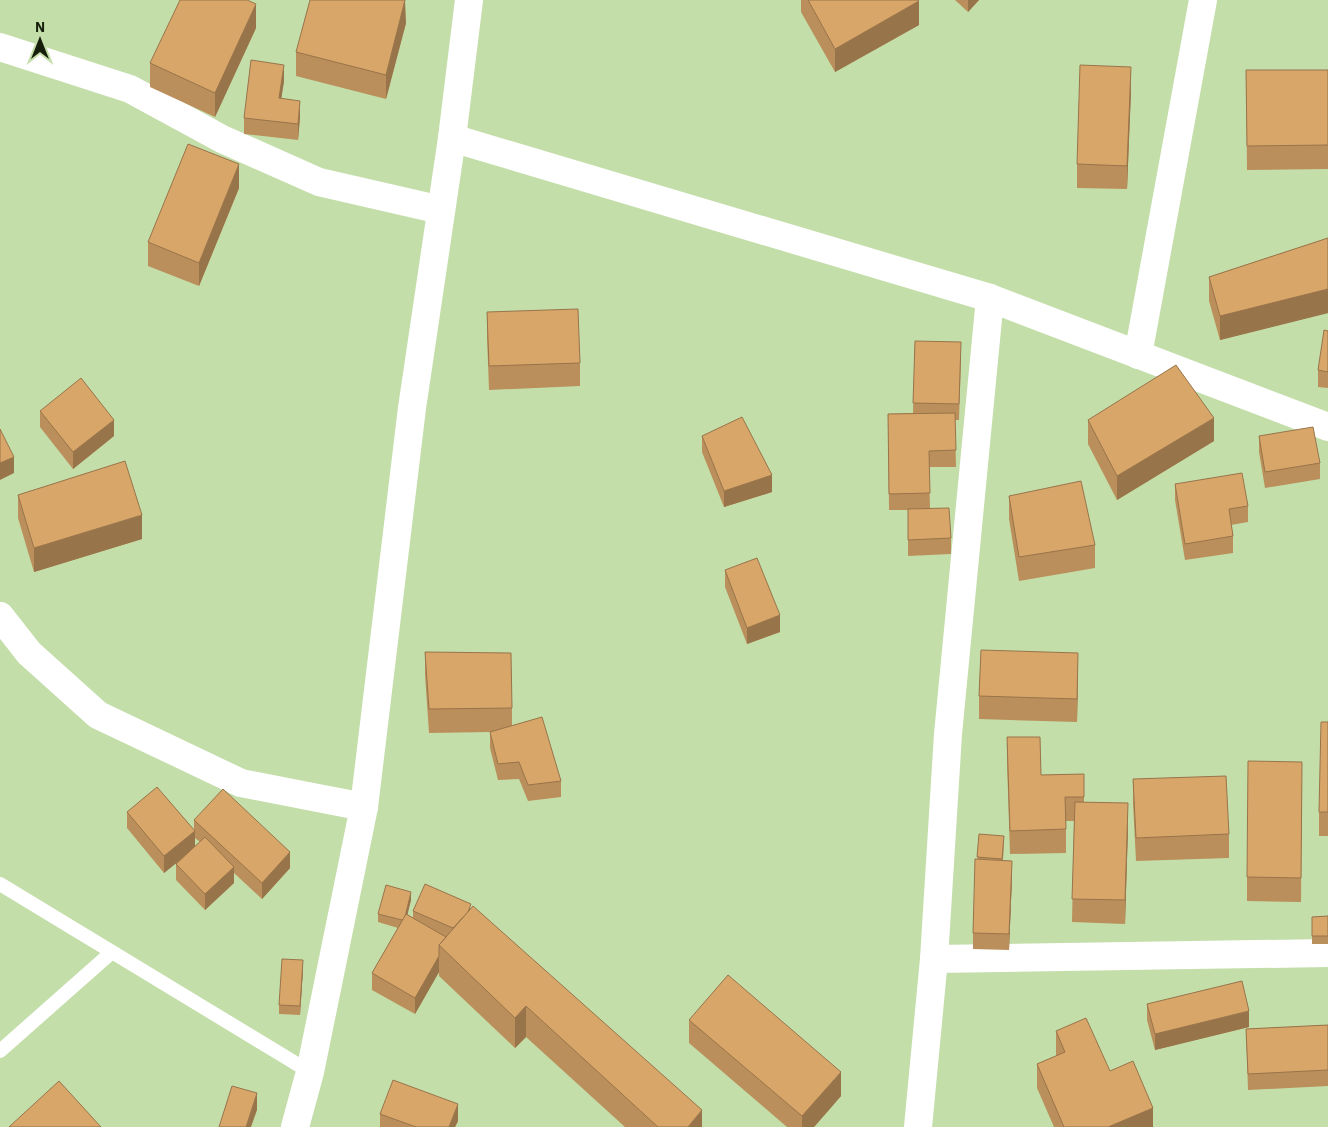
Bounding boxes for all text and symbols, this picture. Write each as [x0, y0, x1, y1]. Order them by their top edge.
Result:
north arrow [15, 15, 65, 65]
text: N [35, 18, 45, 36]

